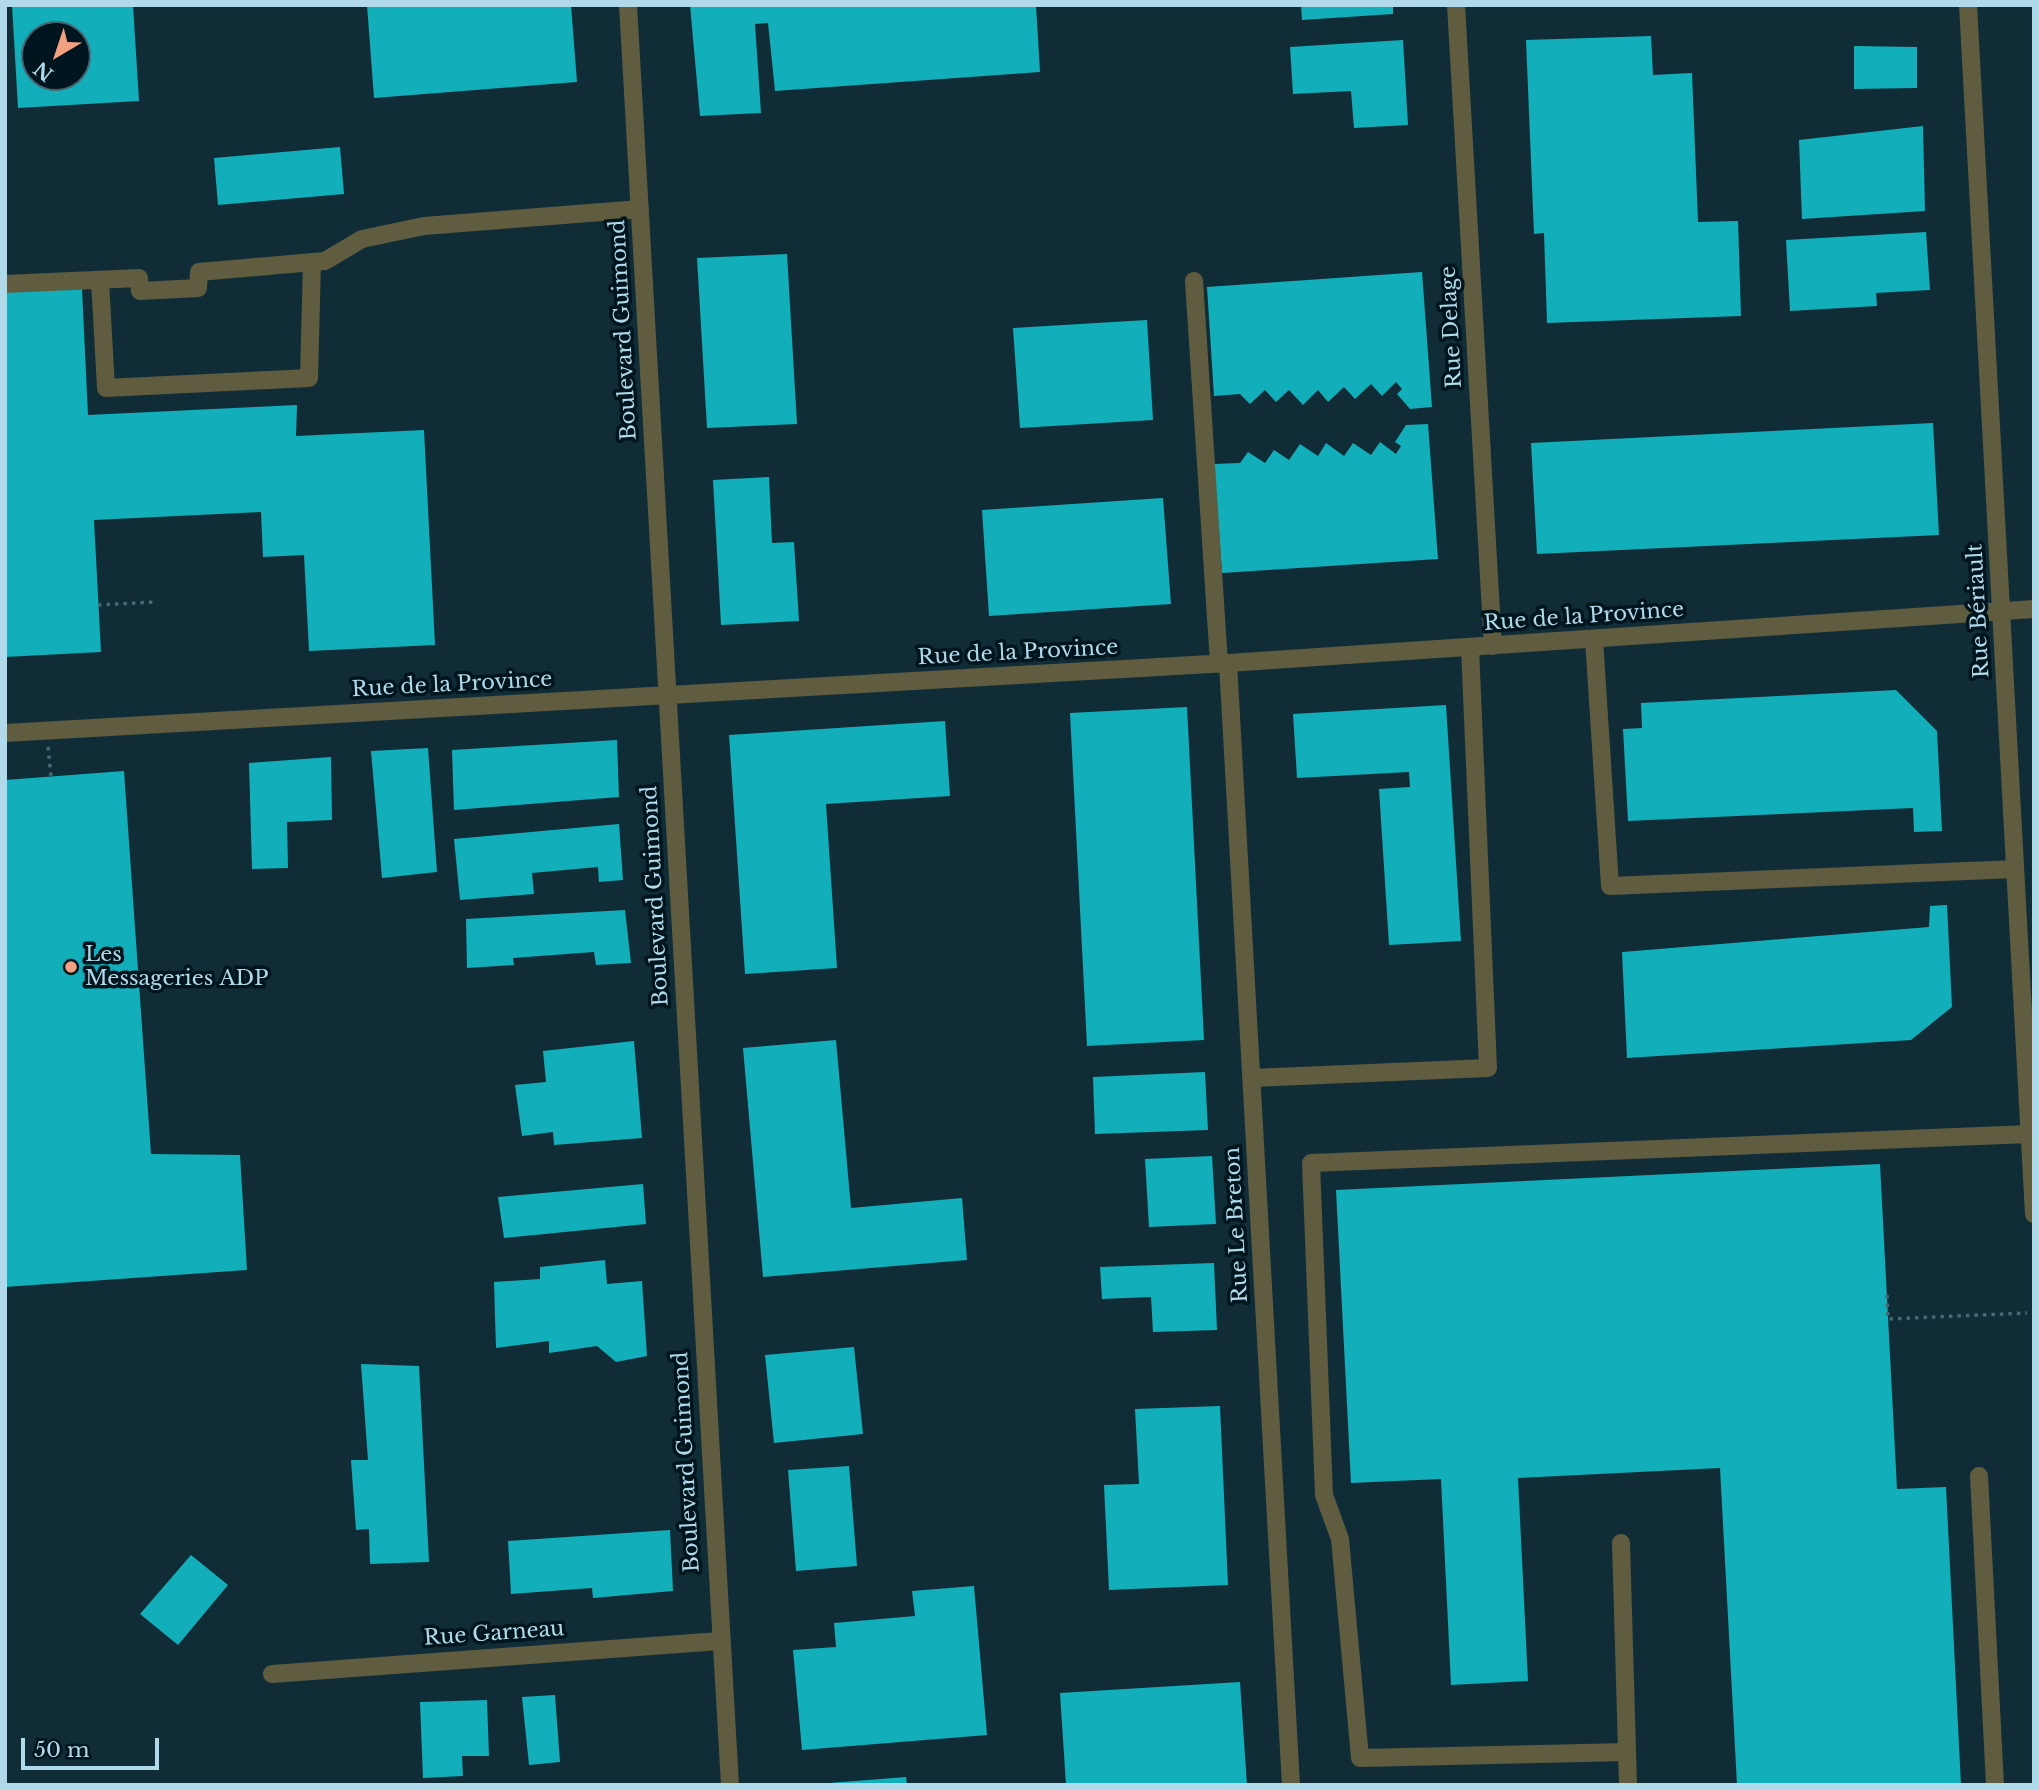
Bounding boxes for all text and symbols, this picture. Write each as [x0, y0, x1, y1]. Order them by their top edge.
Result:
north arrow [21, 21, 91, 91]
text: N [30, 57, 58, 86]
street label: Boulevard Guimond [606, 219, 642, 441]
street label: Rue Delage [1436, 265, 1468, 389]
street label: Rue Bériault [1963, 543, 1995, 679]
street label: Rue de la Province [1483, 597, 1685, 637]
street label: Rue de la Province [917, 635, 1119, 671]
street label: Rue de la Province [351, 667, 553, 703]
street label: Boulevard Guimond [638, 785, 674, 1007]
place label: Les Messageries ADP [85, 942, 268, 992]
marker: Les Messageries ADP [63, 959, 79, 975]
street label: Rue Le Breton [1220, 1146, 1254, 1304]
street label: Boulevard Guimond [669, 1351, 705, 1573]
street label: Rue Garneau [423, 1617, 565, 1651]
scale bar [24, 1724, 163, 1768]
text: 50 m [34, 1737, 89, 1763]

